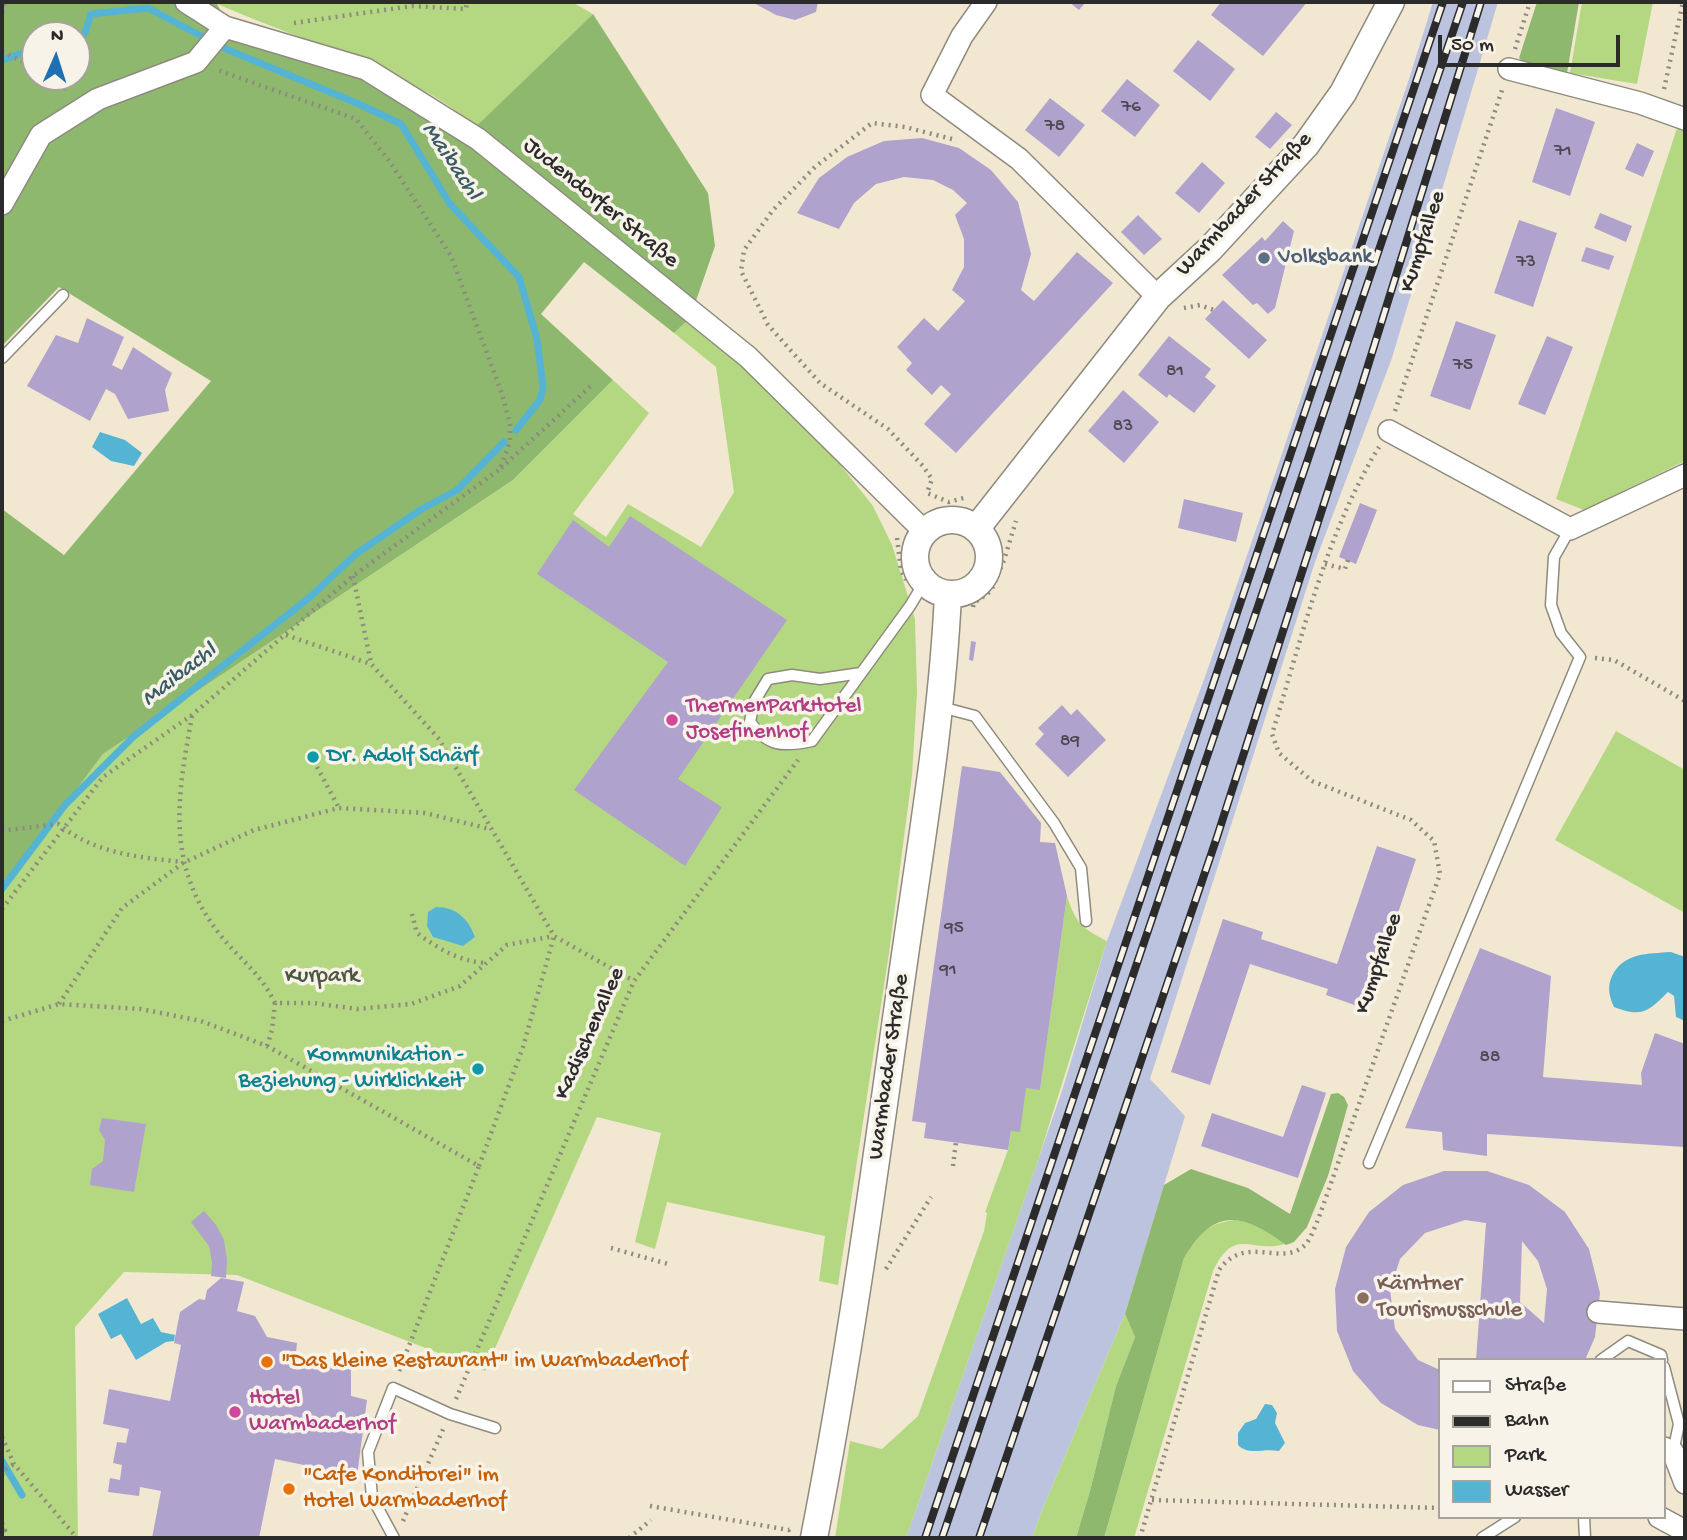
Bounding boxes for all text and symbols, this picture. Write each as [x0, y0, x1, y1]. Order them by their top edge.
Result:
north arrow [21, 21, 91, 91]
scale bar [1442, 21, 1624, 65]
text: N [50, 25, 64, 48]
text: 50 m [1451, 34, 1494, 59]
house number: 76 [1121, 97, 1141, 119]
house number: 78 [1045, 116, 1065, 138]
water label: Maibachl [414, 118, 486, 206]
street label: Warmbader Straße [1171, 127, 1319, 283]
street label: Judendorfer Straße [517, 133, 683, 275]
house number: 71 [1554, 141, 1572, 163]
street label: Kumpfallee [1395, 188, 1453, 296]
place label: Volksbank [1278, 244, 1373, 272]
marker: Volksbank [1256, 250, 1272, 266]
house number: 73 [1516, 252, 1536, 274]
house number: 75 [1453, 355, 1473, 377]
house number: 81 [1166, 361, 1184, 383]
house number: 83 [1113, 416, 1133, 438]
water label: Maibachl [137, 638, 223, 714]
place label: ThermenParkHotel Josefinenhof [686, 693, 862, 747]
marker: ThermenParkHotel Josefinenhof [664, 712, 680, 728]
house number: 89 [1060, 731, 1080, 753]
place label: Dr. Adolf Schärf [327, 743, 478, 771]
marker: Dr. Adolf Schärf [305, 749, 321, 765]
street label: Kumpfallee [1350, 910, 1410, 1018]
house number: 95 [944, 918, 964, 940]
house number: 91 [939, 960, 957, 982]
park label: Kurpark [285, 963, 359, 991]
street label: Kadischenallee [550, 964, 632, 1104]
street label: Warmbader Straße [863, 972, 917, 1162]
place label: Kommunikation - Beziehung - Wirklichkeit [238, 1042, 464, 1096]
house number: 88 [1480, 1047, 1500, 1069]
marker: Kommunikation - Beziehung - Wirklichkeit [470, 1061, 486, 1077]
place label: Kärntner Tourismusschule [1377, 1271, 1522, 1325]
marker: Kärntner Tourismusschule [1355, 1290, 1371, 1306]
place label: "Das kleine Restaurant" im Warmbaderhof [281, 1348, 687, 1376]
marker: "Das kleine Restaurant" im Warmbaderhof [259, 1354, 275, 1370]
legend [1438, 1358, 1666, 1519]
text: Straße [1505, 1374, 1566, 1399]
place label: Hotel Warmbaderhof [249, 1385, 396, 1439]
marker: Hotel Warmbaderhof [227, 1404, 243, 1420]
text: Bahn [1505, 1409, 1549, 1434]
text: Park [1505, 1444, 1545, 1469]
place label: "Cafe Konditorei" im Hotel Warmbaderhof [303, 1462, 506, 1516]
text: Wasser [1505, 1479, 1568, 1504]
marker: "Cafe Konditorei" im Hotel Warmbaderhof [281, 1481, 297, 1497]

